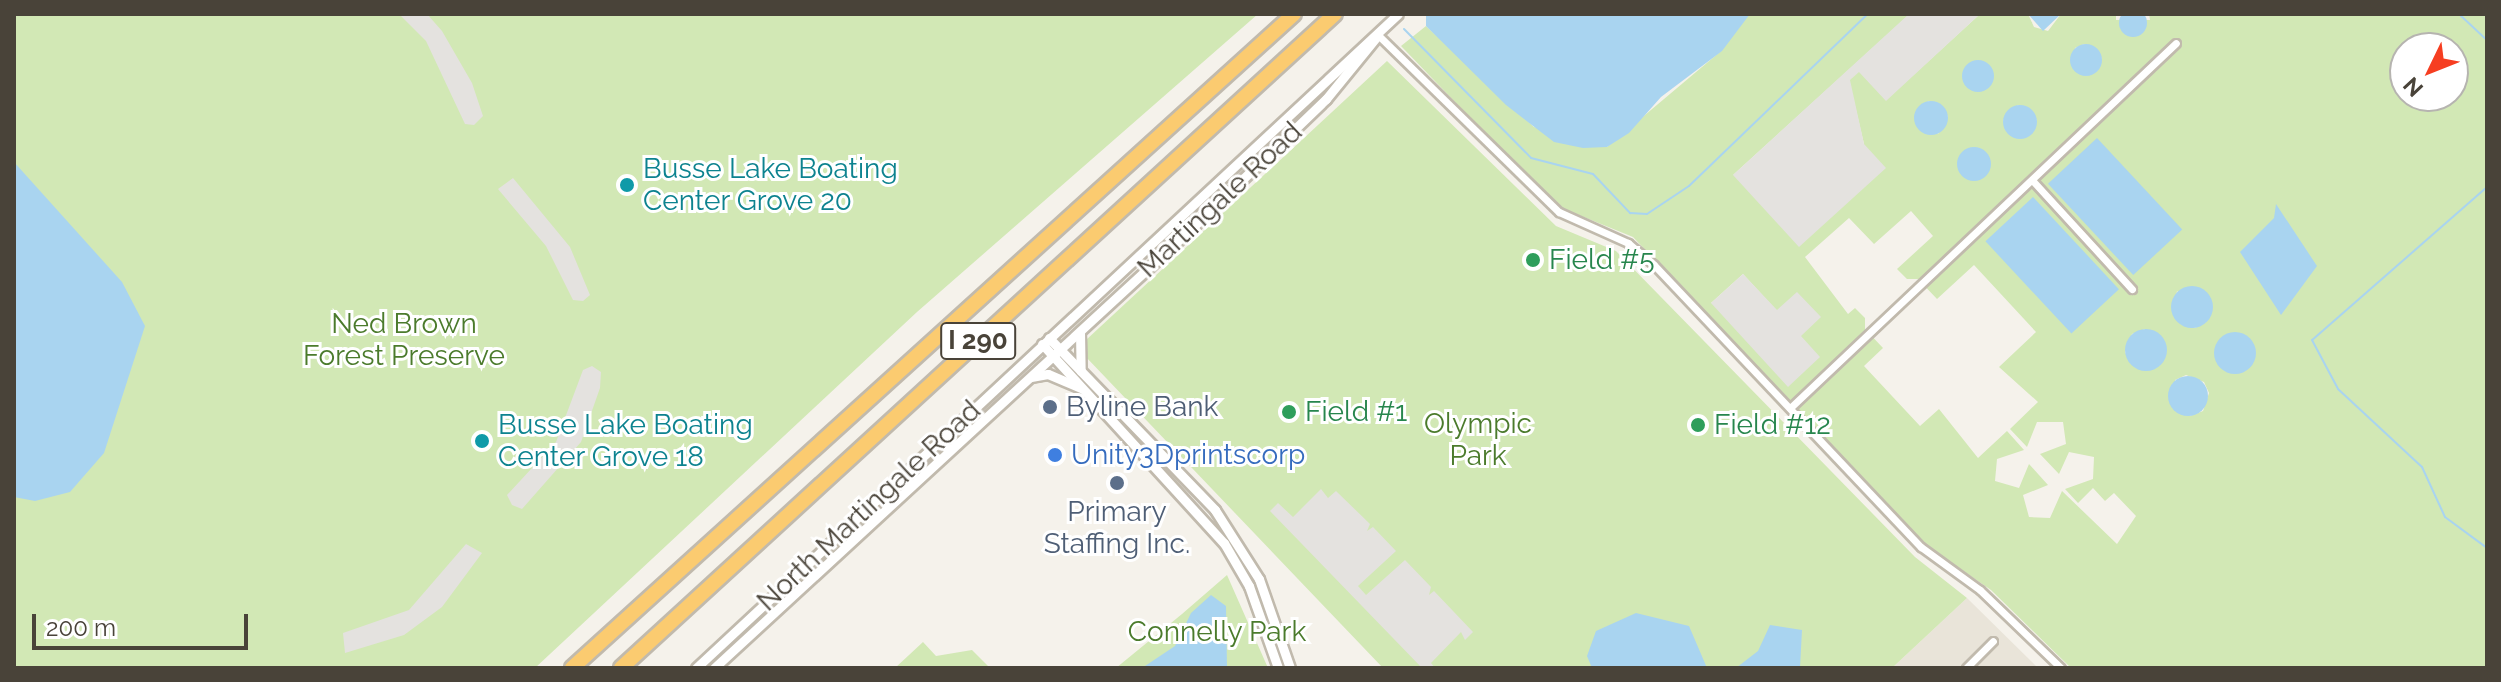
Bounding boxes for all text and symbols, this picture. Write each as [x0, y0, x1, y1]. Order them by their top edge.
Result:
north arrow [2389, 32, 2469, 112]
text: N [2398, 72, 2428, 102]
street label: Martingale Road [1131, 115, 1309, 285]
place label: Busse Lake Boating Center Grove 20 [643, 152, 898, 218]
marker: Busse Lake Boating Center Grove 20 [618, 176, 636, 194]
place label: Field #5 [1549, 243, 1655, 277]
marker: Field #5 [1524, 251, 1542, 269]
park label: Ned Brown Forest Preserve [303, 307, 505, 373]
road number: I 290 [940, 319, 1016, 363]
place label: Byline Bank [1066, 390, 1218, 424]
street label: North Martingale Road [750, 394, 988, 618]
place label: Field #1 [1305, 395, 1407, 429]
marker: Byline Bank [1041, 398, 1059, 416]
marker: Field #1 [1280, 403, 1298, 421]
park label: Olympic Park [1424, 407, 1532, 473]
place label: Busse Lake Boating Center Grove 18 [498, 408, 753, 474]
place label: Field #12 [1714, 408, 1831, 442]
marker: Field #12 [1689, 416, 1707, 434]
marker: Busse Lake Boating Center Grove 18 [473, 432, 491, 450]
place label: Unity3Dprintscorp [1071, 438, 1305, 472]
marker: Unity3Dprintscorp [1046, 446, 1064, 464]
marker: Primary Staffing Inc. [1108, 474, 1126, 492]
place label: Primary Staffing Inc. [1044, 495, 1190, 561]
scale bar [36, 598, 252, 648]
text: 200 m [46, 613, 116, 642]
park label: Connelly Park [1127, 615, 1307, 649]

